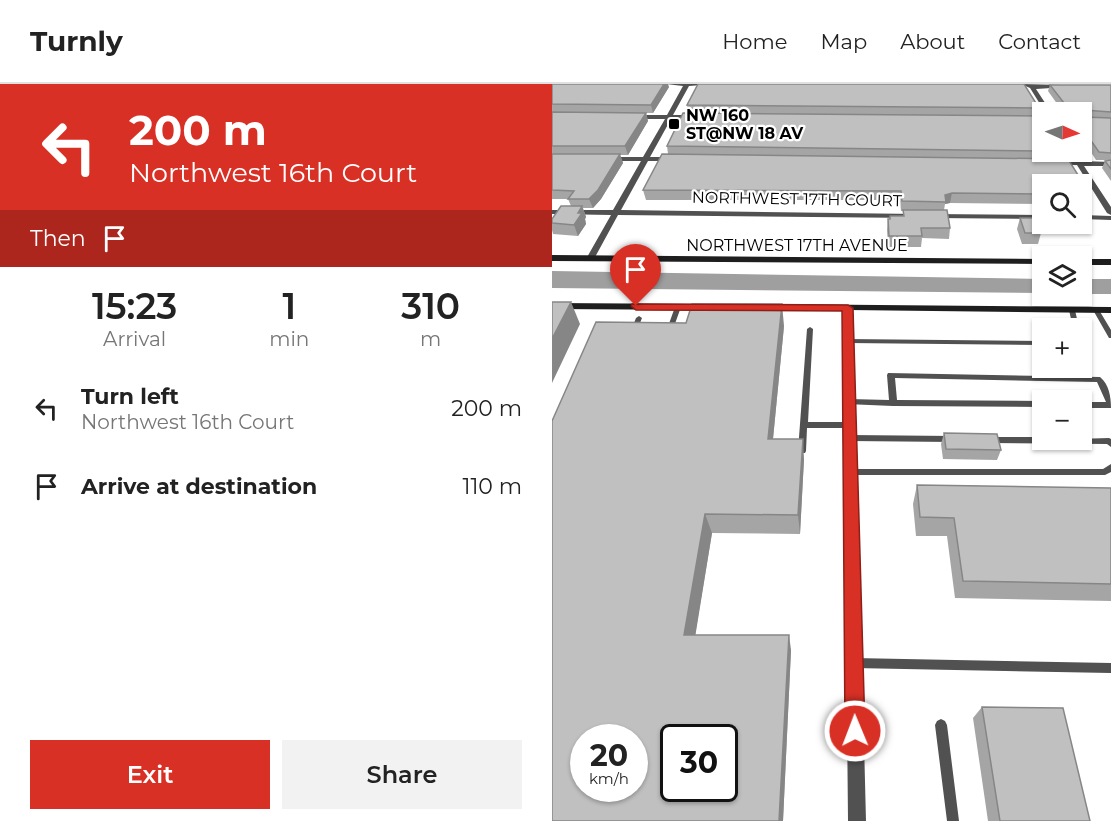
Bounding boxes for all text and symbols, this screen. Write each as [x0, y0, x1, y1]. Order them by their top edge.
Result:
text: Turnly [30, 24, 123, 58]
text: Home [722, 29, 787, 54]
text: Map [820, 29, 867, 54]
text: About [900, 29, 965, 54]
text: Contact [998, 29, 1081, 54]
north arrow [1032, 102, 1092, 162]
map controls [1032, 102, 1092, 450]
text: 200 m [129, 104, 267, 156]
place label: NW 160 ST@NW 18 AV [686, 106, 804, 143]
icon: left [30, 108, 108, 186]
marker: NW 160 ST@NW 18 AV [667, 117, 681, 131]
text: Northwest 16th Court [129, 156, 417, 189]
button: search [1032, 174, 1092, 234]
street label: NORTHWEST 17TH COURT [692, 188, 903, 210]
icon: arrive [98, 222, 131, 255]
text: Then [30, 225, 86, 252]
street label: NORTHWEST 17TH AVENUE [686, 236, 908, 255]
pin [610, 244, 661, 306]
button: layers [1032, 246, 1092, 306]
icon: arrive [619, 253, 652, 286]
text: 15:23 [92, 284, 177, 328]
text: 1 [282, 284, 296, 328]
text: 310 [401, 284, 460, 328]
button: + [1032, 318, 1092, 378]
text: Arrival [103, 327, 166, 351]
text: min [269, 327, 309, 351]
text: m [420, 327, 441, 351]
text: Turn left [81, 383, 179, 410]
button: − [1032, 390, 1092, 450]
icon: left [30, 392, 63, 425]
text: 200 m [451, 395, 522, 422]
text: Northwest 16th Court [81, 410, 294, 434]
icon: arrive [30, 470, 63, 503]
text: Arrive at destination [81, 473, 317, 500]
text: 110 m [462, 473, 522, 500]
position arrow [823, 699, 887, 763]
speed limit sign: 30 [660, 724, 738, 802]
text: 20 [590, 737, 628, 774]
button: Exit [30, 740, 270, 809]
button: Share [282, 740, 522, 809]
text: km/h [589, 769, 629, 788]

